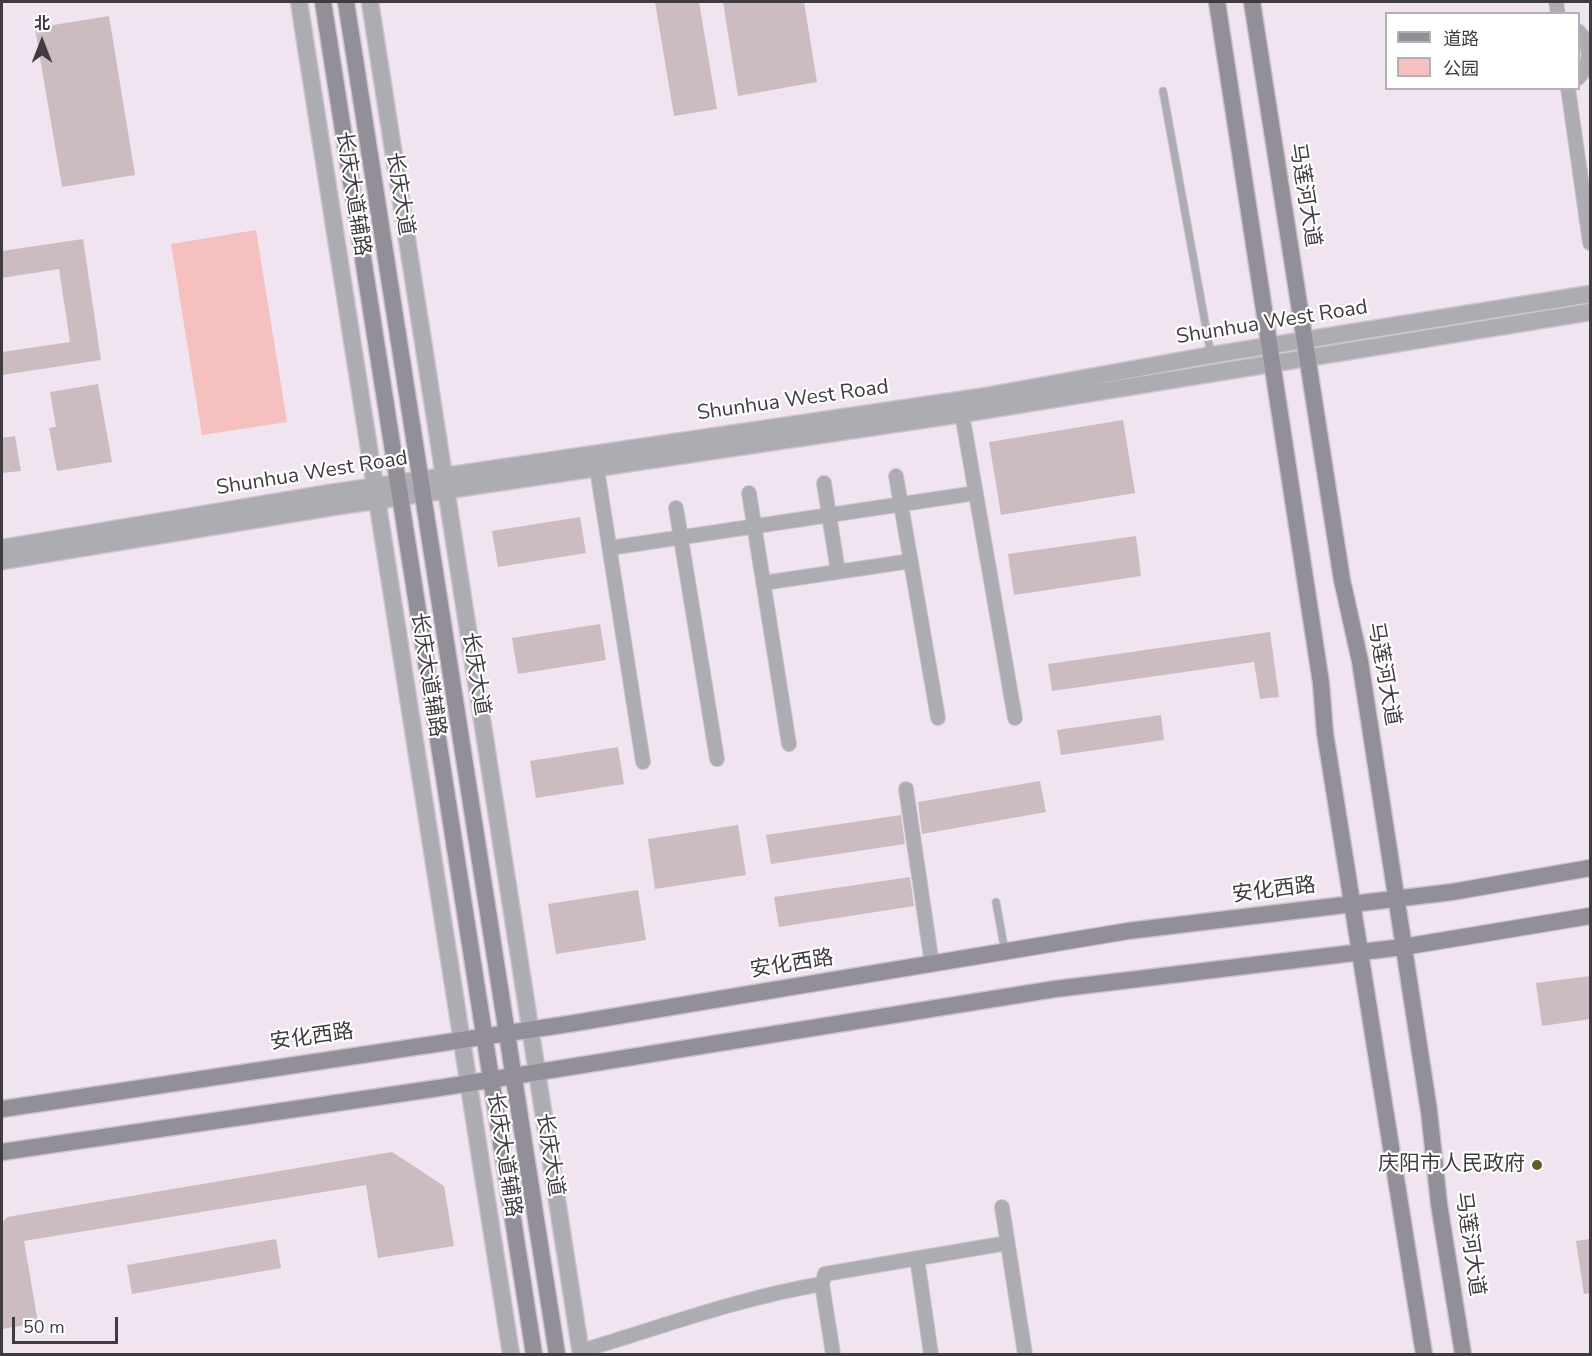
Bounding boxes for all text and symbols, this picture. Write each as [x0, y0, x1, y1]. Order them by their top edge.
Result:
north arrow [12, 12, 72, 72]
legend [1385, 12, 1580, 90]
text: 北 [34, 13, 50, 35]
text: 道路 [1443, 27, 1479, 51]
text: 公园 [1443, 57, 1479, 81]
street label: 长庆大道辅路 [330, 130, 374, 258]
street label: 马莲河大道 [1283, 141, 1325, 249]
street label: 长庆大道 [380, 151, 418, 237]
street label: Shunhua West Road [1174, 295, 1370, 351]
street label: Shunhua West Road [695, 375, 891, 427]
street label: Shunhua West Road [214, 446, 410, 502]
street label: 长庆大道辅路 [405, 611, 449, 739]
street label: 马莲河大道 [1361, 620, 1405, 728]
street label: 长庆大道 [456, 631, 494, 717]
street label: 安化西路 [1231, 873, 1317, 909]
street label: 安化西路 [749, 946, 835, 984]
street label: 安化西路 [269, 1020, 355, 1056]
street label: 长庆大道辅路 [481, 1091, 525, 1219]
street label: 长庆大道 [530, 1112, 568, 1198]
place label: 庆阳市人民政府 [1378, 1152, 1525, 1178]
marker: 庆阳市人民政府 [1530, 1158, 1544, 1172]
street label: 马莲河大道 [1449, 1190, 1489, 1298]
scale bar [15, 1305, 122, 1343]
text: 50 m [23, 1315, 65, 1339]

